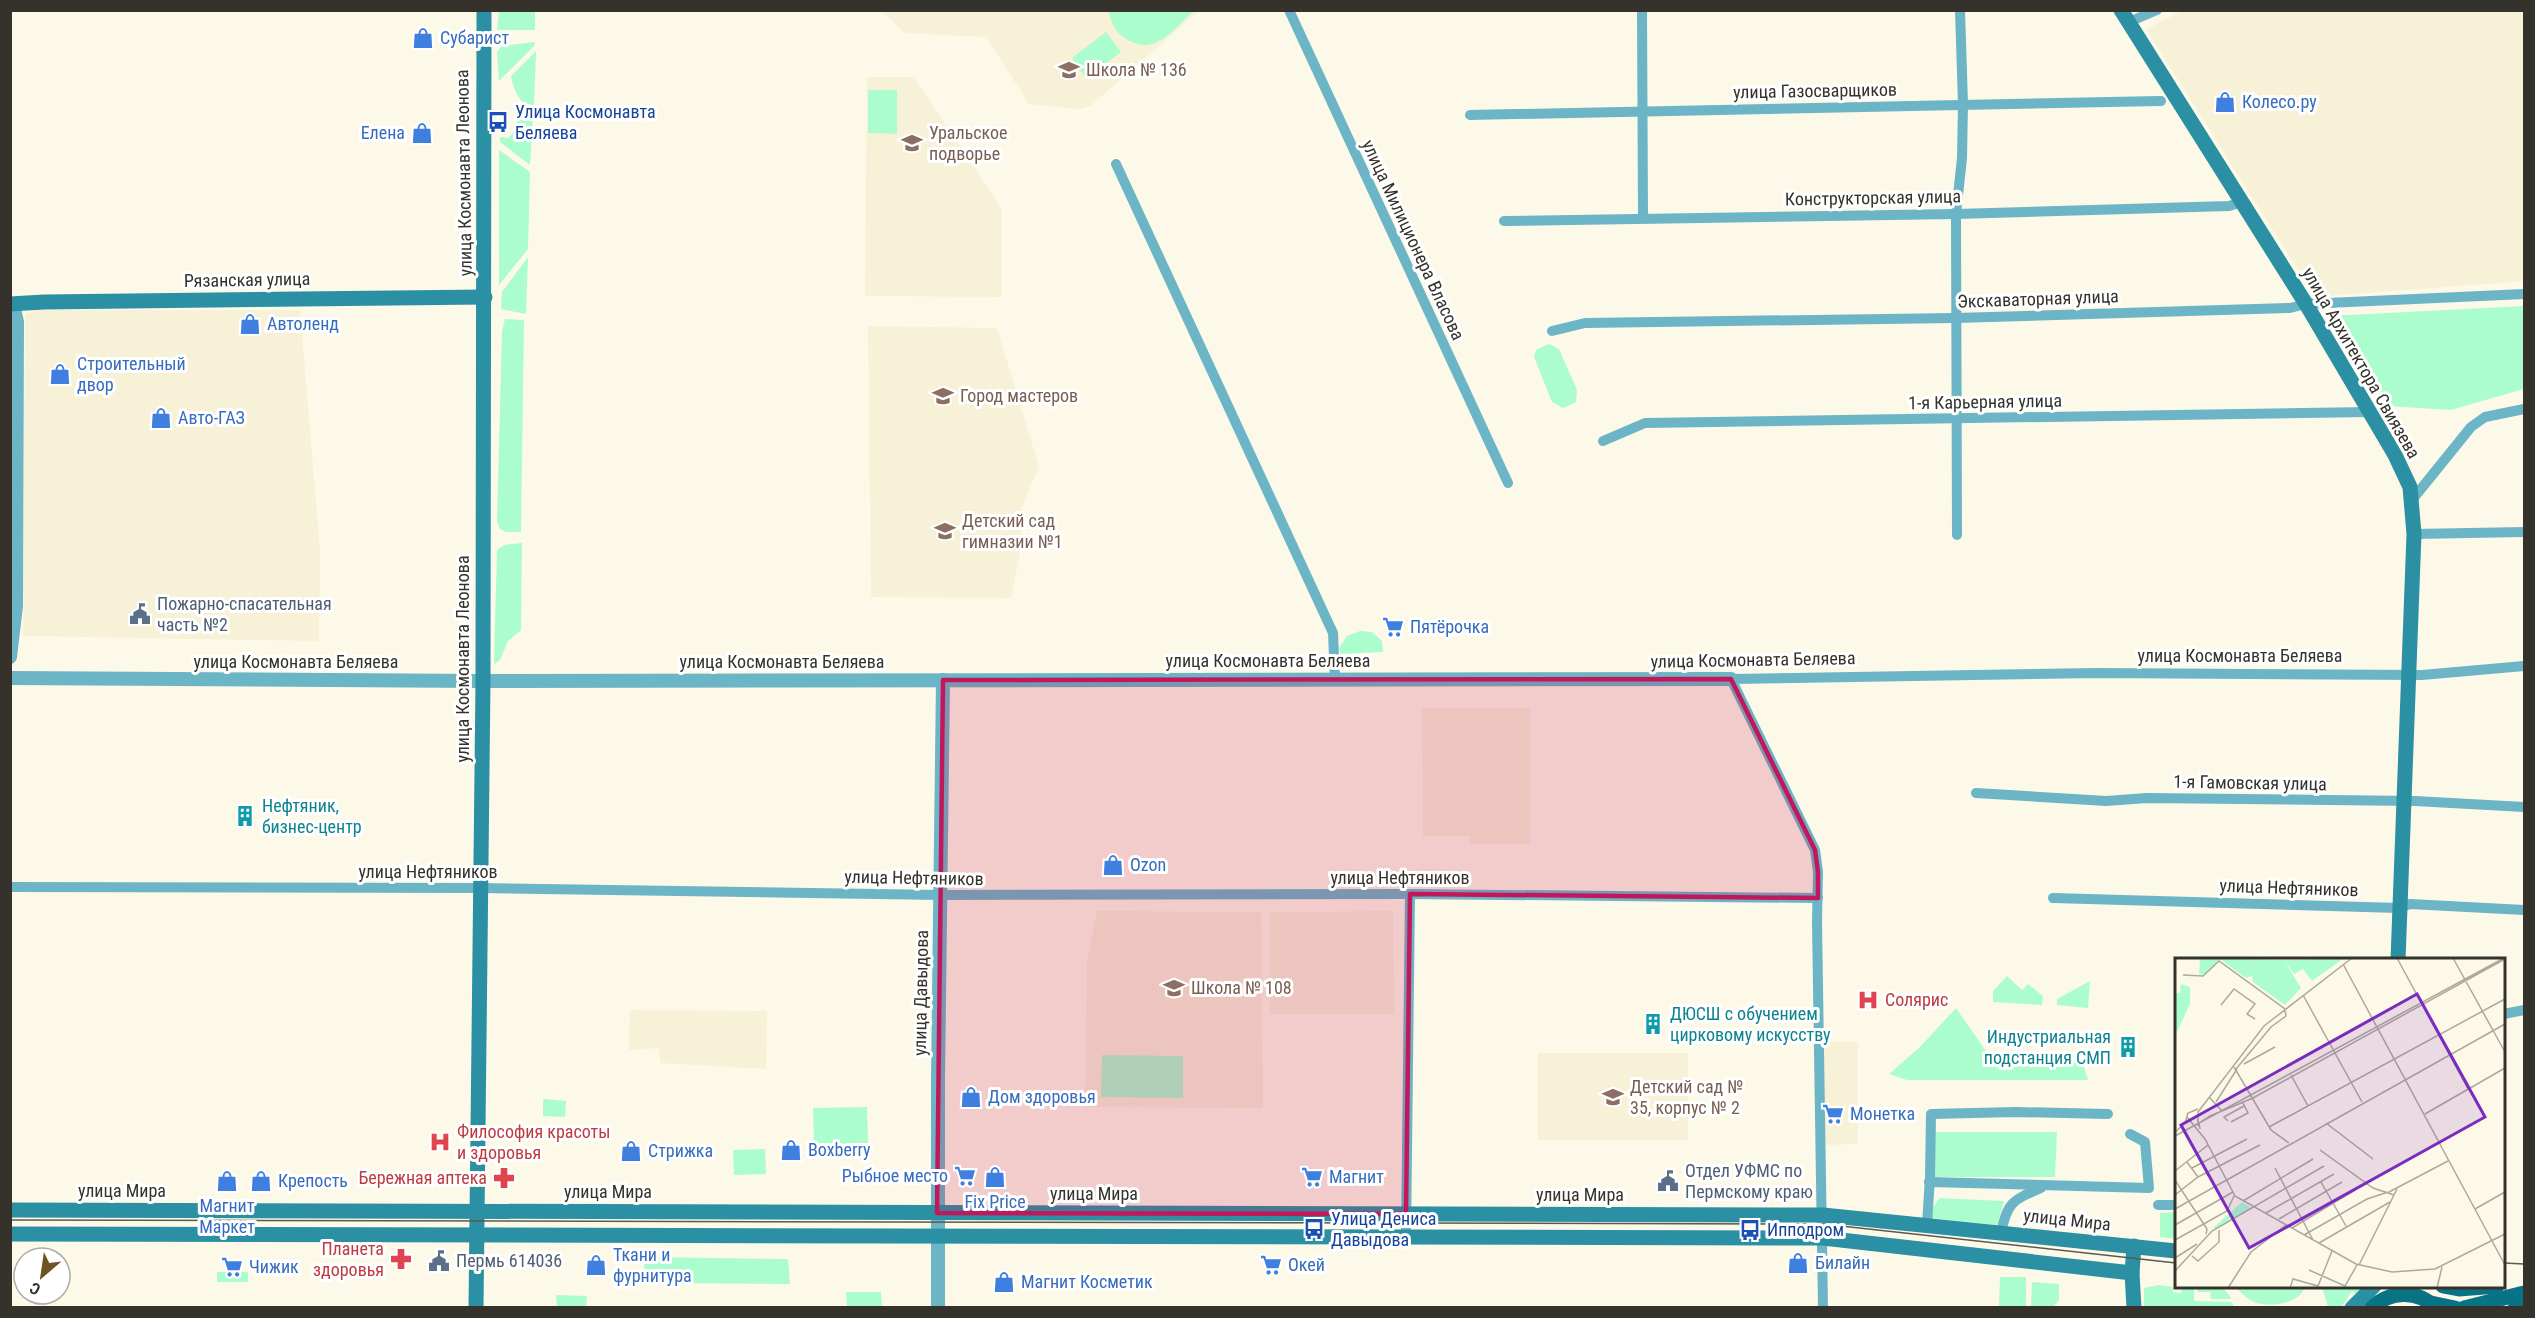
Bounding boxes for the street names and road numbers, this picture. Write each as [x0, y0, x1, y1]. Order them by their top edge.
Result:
street label: улица Космонавта Леонова [451, 69, 476, 277]
street label: улица Газосварщиков [1733, 79, 1897, 102]
street label: улица Милиционера Власова [1358, 136, 1469, 343]
street label: Конструкторская улица [1785, 185, 1961, 210]
street label: улица Архитектора Свиязева [2298, 263, 2425, 462]
street label: Рязанская улица [184, 268, 310, 291]
street label: Экскаваторная улица [1957, 285, 2119, 312]
street label: 1-я Карьерная улица [1908, 390, 2062, 413]
street label: улица Космонавта Леонова [452, 556, 473, 762]
street label: улица Космонавта Беляева [2138, 645, 2342, 666]
street label: улица Космонавта Беляева [1650, 647, 1856, 672]
street label: улица Космонавта Беляева [1166, 650, 1370, 671]
street label: улица Космонавта Беляева [194, 651, 398, 672]
street label: улица Космонавта Беляева [680, 651, 884, 672]
street label: 1-я Гамовская улица [2173, 771, 2327, 794]
street label: улица Нефтяников [358, 861, 498, 882]
street label: улица Нефтяников [844, 866, 984, 889]
street label: улица Нефтяников [1330, 867, 1470, 888]
street label: улица Нефтяников [2219, 875, 2359, 900]
street label: улица Давыдова [909, 930, 932, 1056]
street label: улица Мира [78, 1180, 166, 1201]
street label: улица Мира [564, 1181, 652, 1202]
street label: улица Мира [1050, 1183, 1138, 1204]
street label: улица Мира [1536, 1184, 1624, 1205]
street label: улица Мира [2022, 1204, 2112, 1235]

